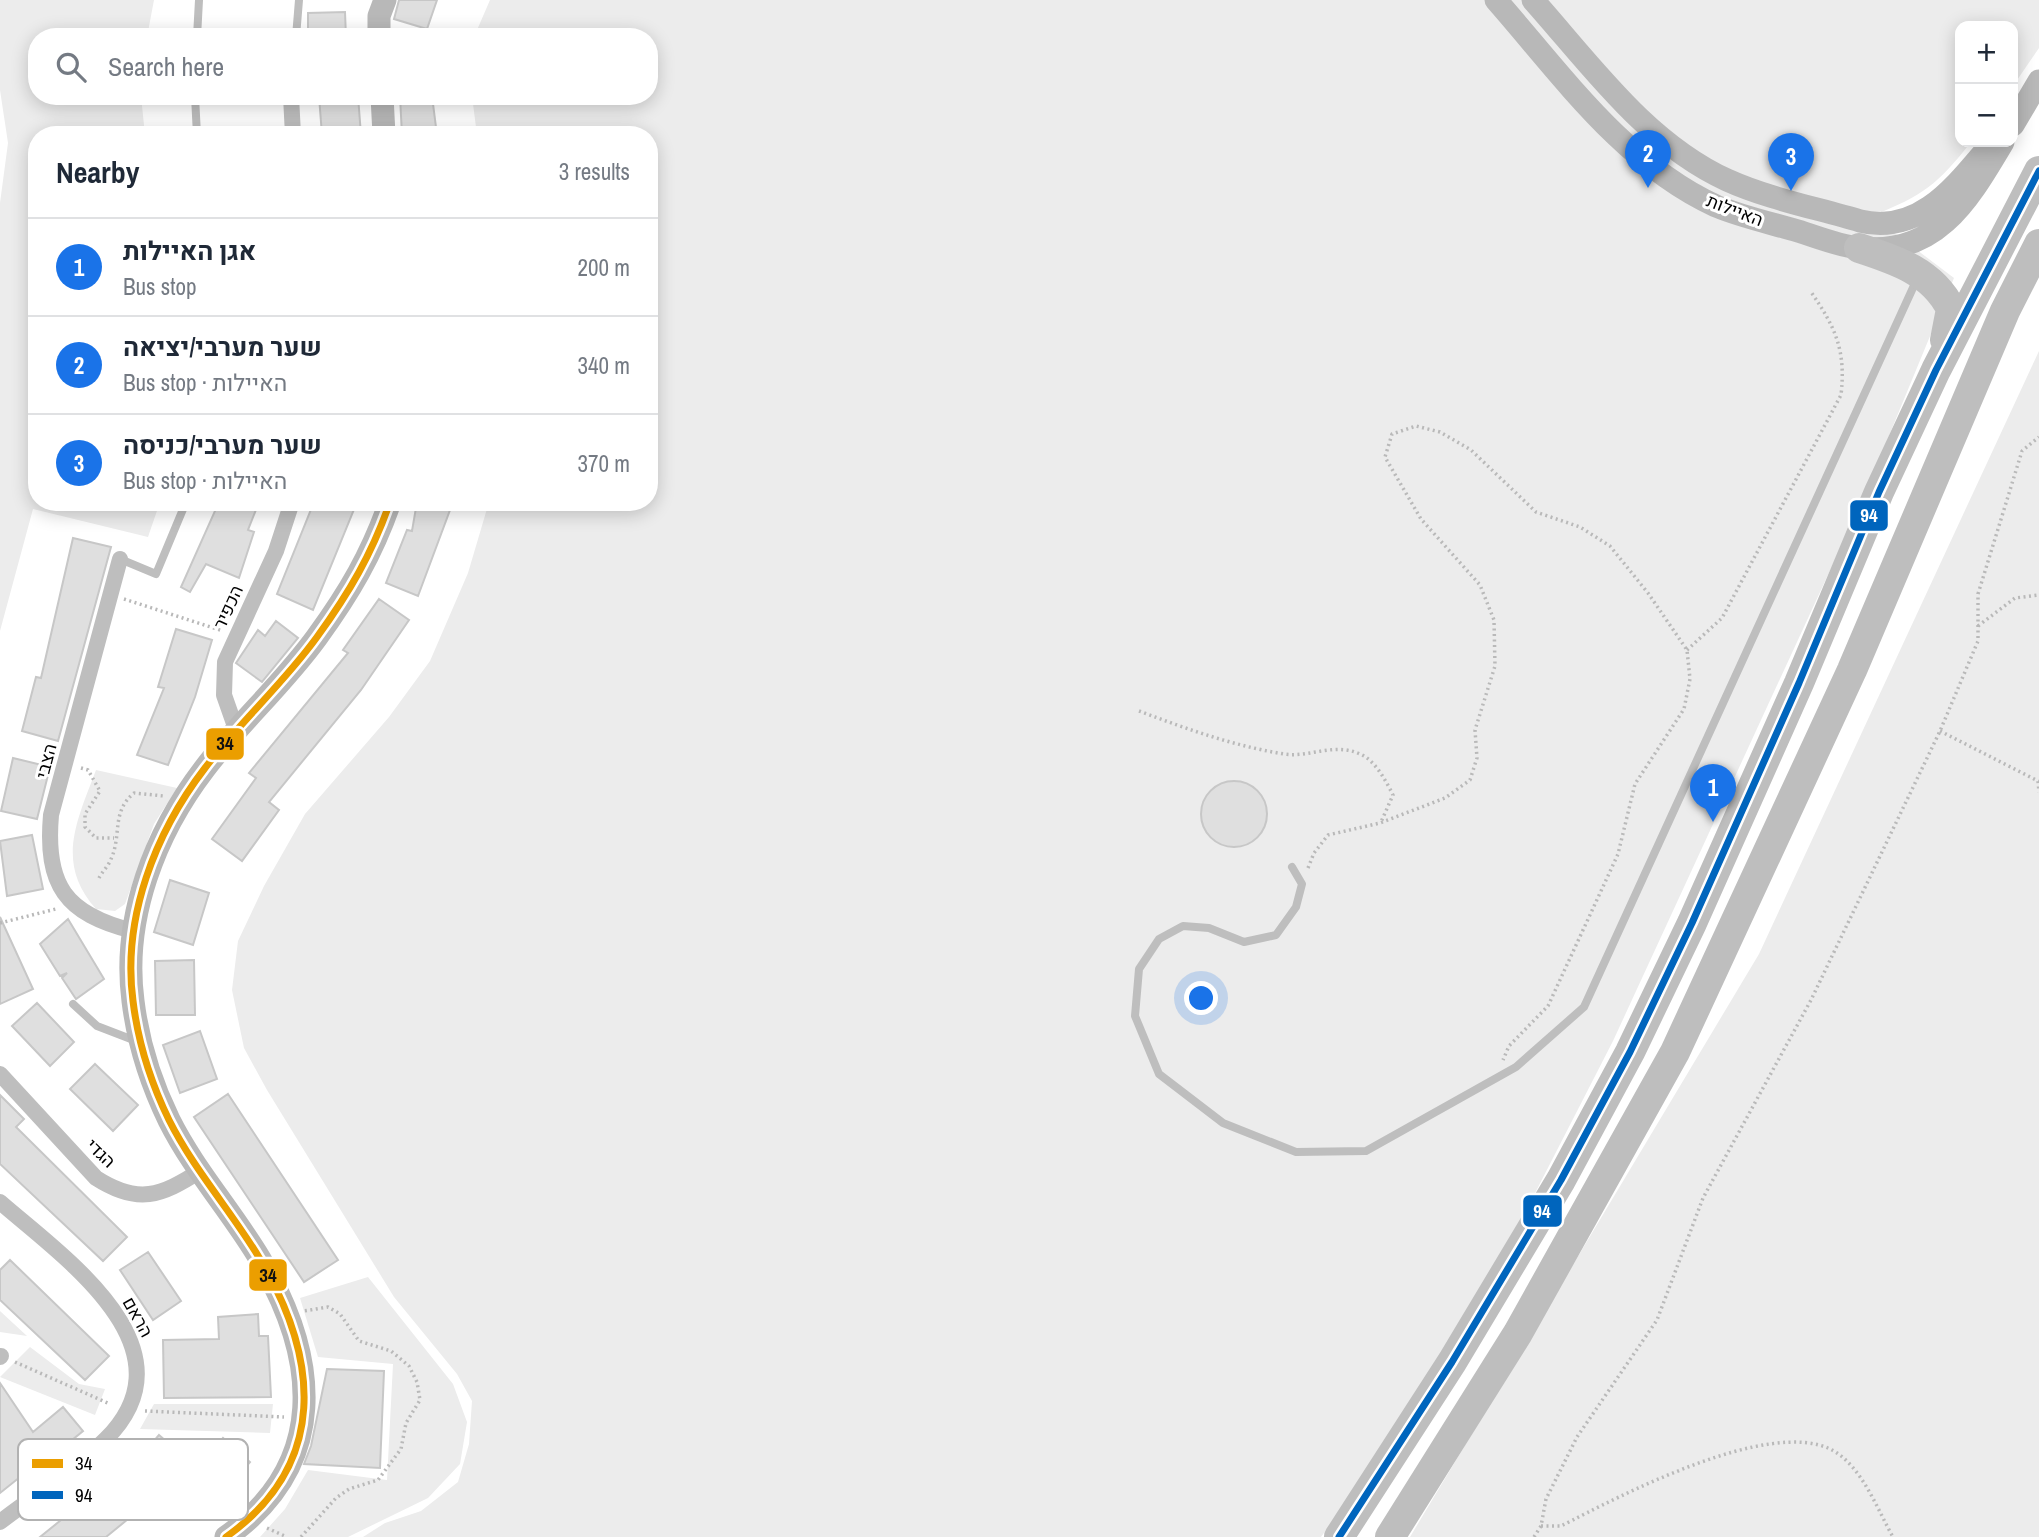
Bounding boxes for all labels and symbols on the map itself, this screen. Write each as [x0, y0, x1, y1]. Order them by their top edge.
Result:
pin: 2 [1625, 130, 1671, 188]
pin: 3 [1768, 133, 1814, 191]
street label: האיילות [1703, 188, 1767, 232]
line badge: 94 [1849, 499, 1889, 532]
text: 94 [1860, 502, 1878, 528]
street label: הכפיר [207, 581, 249, 633]
line badge: 34 [205, 727, 245, 761]
text: 34 [216, 730, 234, 756]
street label: הצבי [29, 741, 63, 781]
pin: 1 [1690, 764, 1736, 822]
your location [1184, 981, 1218, 1015]
street label: הגדי [81, 1133, 121, 1173]
line badge: 94 [1522, 1194, 1563, 1228]
text: 94 [1533, 1198, 1551, 1224]
line badge: 34 [248, 1258, 288, 1292]
text: 34 [259, 1262, 277, 1288]
street label: הראם [117, 1292, 159, 1342]
legend [18, 1439, 248, 1520]
text: 34 [75, 1450, 93, 1476]
text: 94 [75, 1482, 93, 1508]

